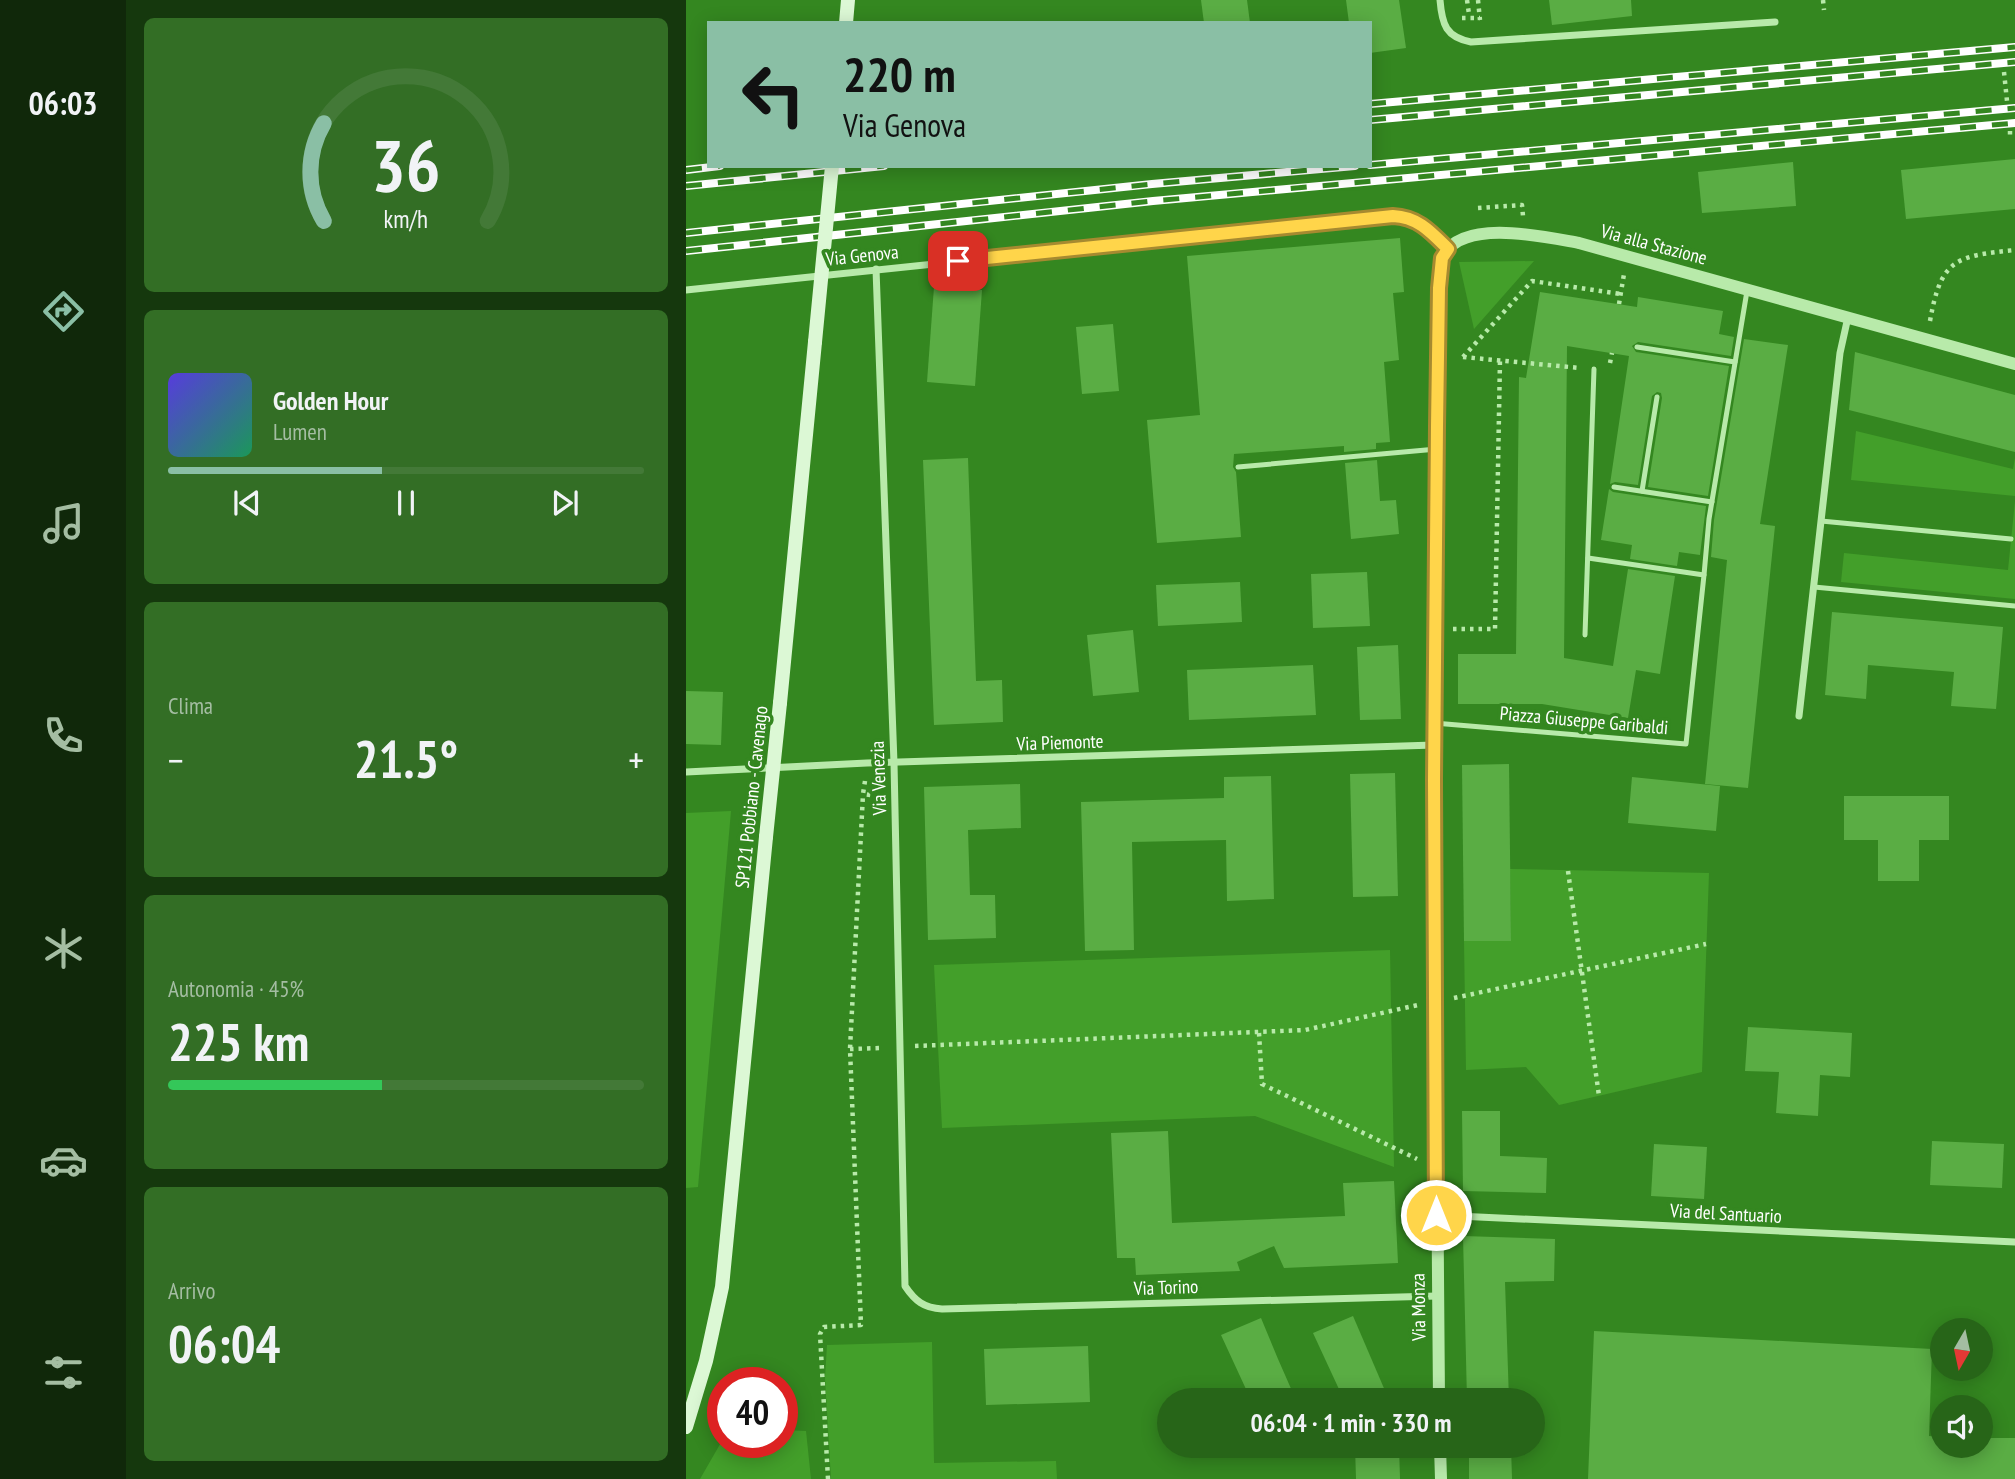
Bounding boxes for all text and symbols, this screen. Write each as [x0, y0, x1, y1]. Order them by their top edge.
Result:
text: 220 m [843, 42, 956, 106]
icon: left [728, 49, 819, 140]
text: 06:03 [28, 82, 98, 124]
text: Via Genova [843, 104, 966, 146]
text: 36 [371, 117, 441, 211]
text: km/h [384, 203, 428, 235]
street label: Via alla Stazione [1597, 218, 1710, 270]
pin [928, 231, 988, 291]
street label: Via Genova [823, 239, 900, 271]
icon: arrive [939, 242, 977, 280]
icon: directions [39, 287, 88, 336]
text: Golden Hour [273, 384, 388, 417]
text: Lumen [273, 417, 327, 446]
icon: previous [228, 484, 266, 522]
icon: pause [387, 484, 425, 522]
icon: next [546, 484, 584, 522]
icon: music [39, 499, 88, 548]
text: Clima [168, 691, 213, 720]
street label: Piazza Giuseppe Garibaldi [1499, 701, 1669, 739]
street label: SP121 Pobbiano - Cavenago [729, 705, 773, 889]
icon: phone [39, 711, 88, 760]
text: 21.5° [354, 725, 458, 792]
street label: Via Piemonte [1015, 728, 1104, 756]
text: − [168, 735, 184, 784]
text: + [628, 735, 644, 784]
street label: Via Venezia [865, 740, 891, 817]
icon: climate [39, 924, 88, 973]
text: Autonomia · 45% [168, 974, 304, 1003]
text: 225 km [168, 1008, 309, 1075]
icon: car [39, 1136, 88, 1185]
position arrow [1399, 1178, 1473, 1252]
street label: Via del Santuario [1669, 1198, 1782, 1228]
street label: Via Monza [1405, 1273, 1431, 1342]
street label: Via Torino [1132, 1274, 1199, 1300]
text: Arrivo [168, 1276, 215, 1305]
text: 06:04 [168, 1310, 280, 1377]
north arrow [1930, 1318, 1993, 1381]
map controls [1930, 1318, 1993, 1458]
icon: filters [39, 1348, 88, 1397]
speed limit sign: 40 [707, 1367, 798, 1458]
button: sound [1930, 1395, 1993, 1458]
text: 06:04 · 1 min · 330 m [1251, 1406, 1451, 1439]

